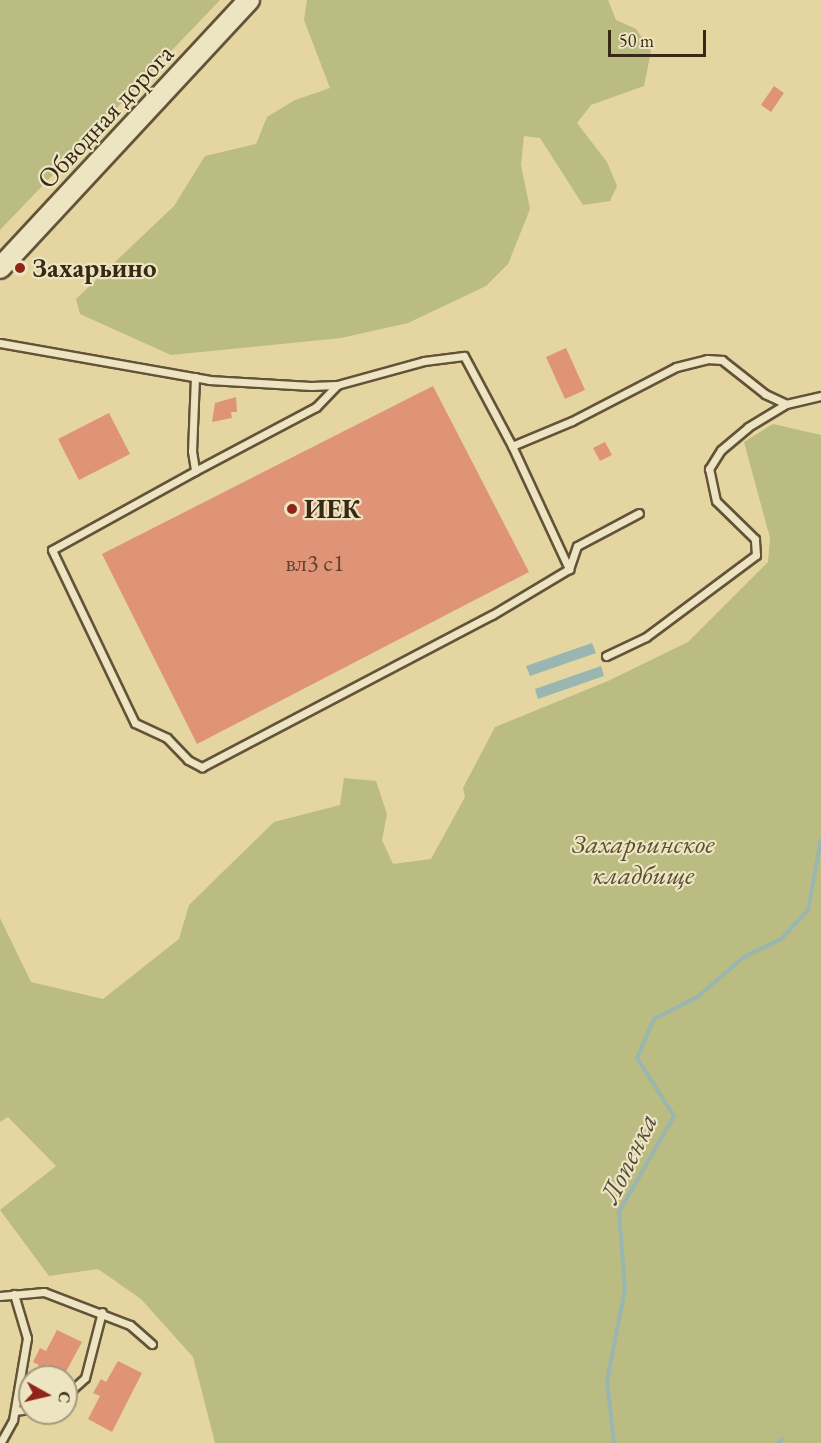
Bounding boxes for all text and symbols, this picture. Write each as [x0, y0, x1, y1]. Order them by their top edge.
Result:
scale bar [611, 18, 708, 56]
text: 50 m [619, 29, 654, 52]
street label: Обводная дорога [30, 37, 180, 195]
place label: Захарьино [32, 252, 157, 284]
marker: Захарьино [13, 261, 27, 275]
place label: ИЕК [304, 493, 361, 525]
marker: ИЕК [285, 502, 299, 516]
house number: вл3 с1 [286, 549, 344, 577]
park label: Захарьинское кладбище [572, 827, 714, 890]
water label: Лопенка [592, 1108, 664, 1208]
north arrow [18, 1365, 78, 1425]
text: С [53, 1390, 76, 1404]

